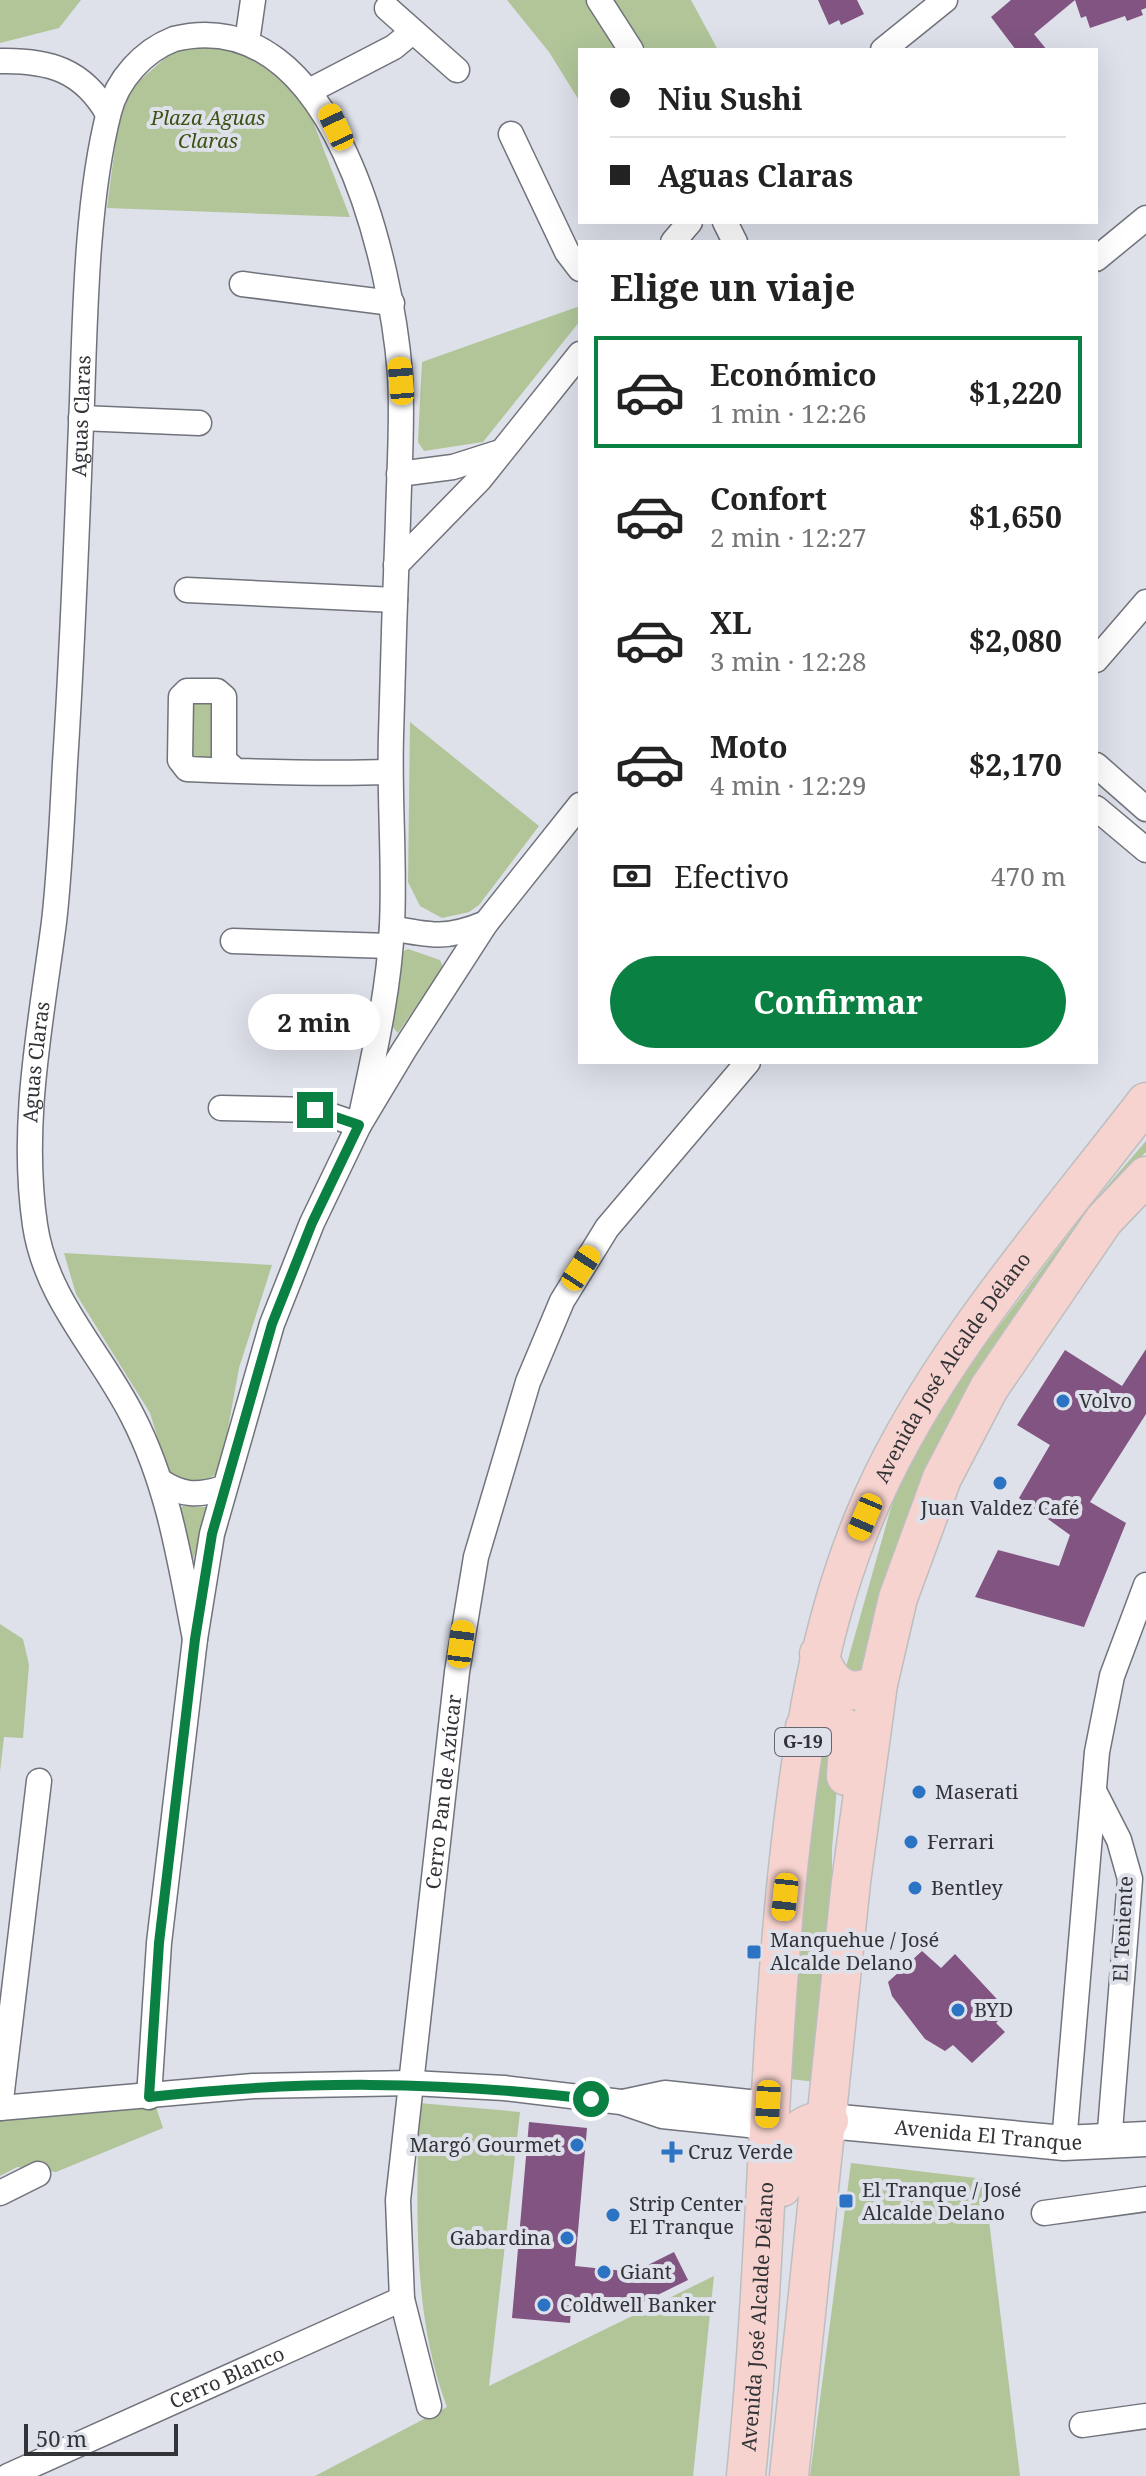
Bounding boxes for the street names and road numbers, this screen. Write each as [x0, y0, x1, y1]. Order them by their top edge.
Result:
street label: Aguas Claras [65, 355, 96, 477]
street label: Aguas Claras [16, 1000, 56, 1123]
street label: Avenida José Alcalde Délano [868, 1246, 1036, 1487]
street label: Cerro Pan de Azúcar [419, 1693, 467, 1891]
road number: G-19 [775, 1728, 831, 1756]
street label: El Teniente [1106, 1875, 1139, 1983]
street label: Avenida El Tranque [893, 2113, 1083, 2156]
street label: Avenida José Alcalde Délano [734, 2181, 779, 2452]
street label: Cerro Blanco [165, 2340, 289, 2415]

